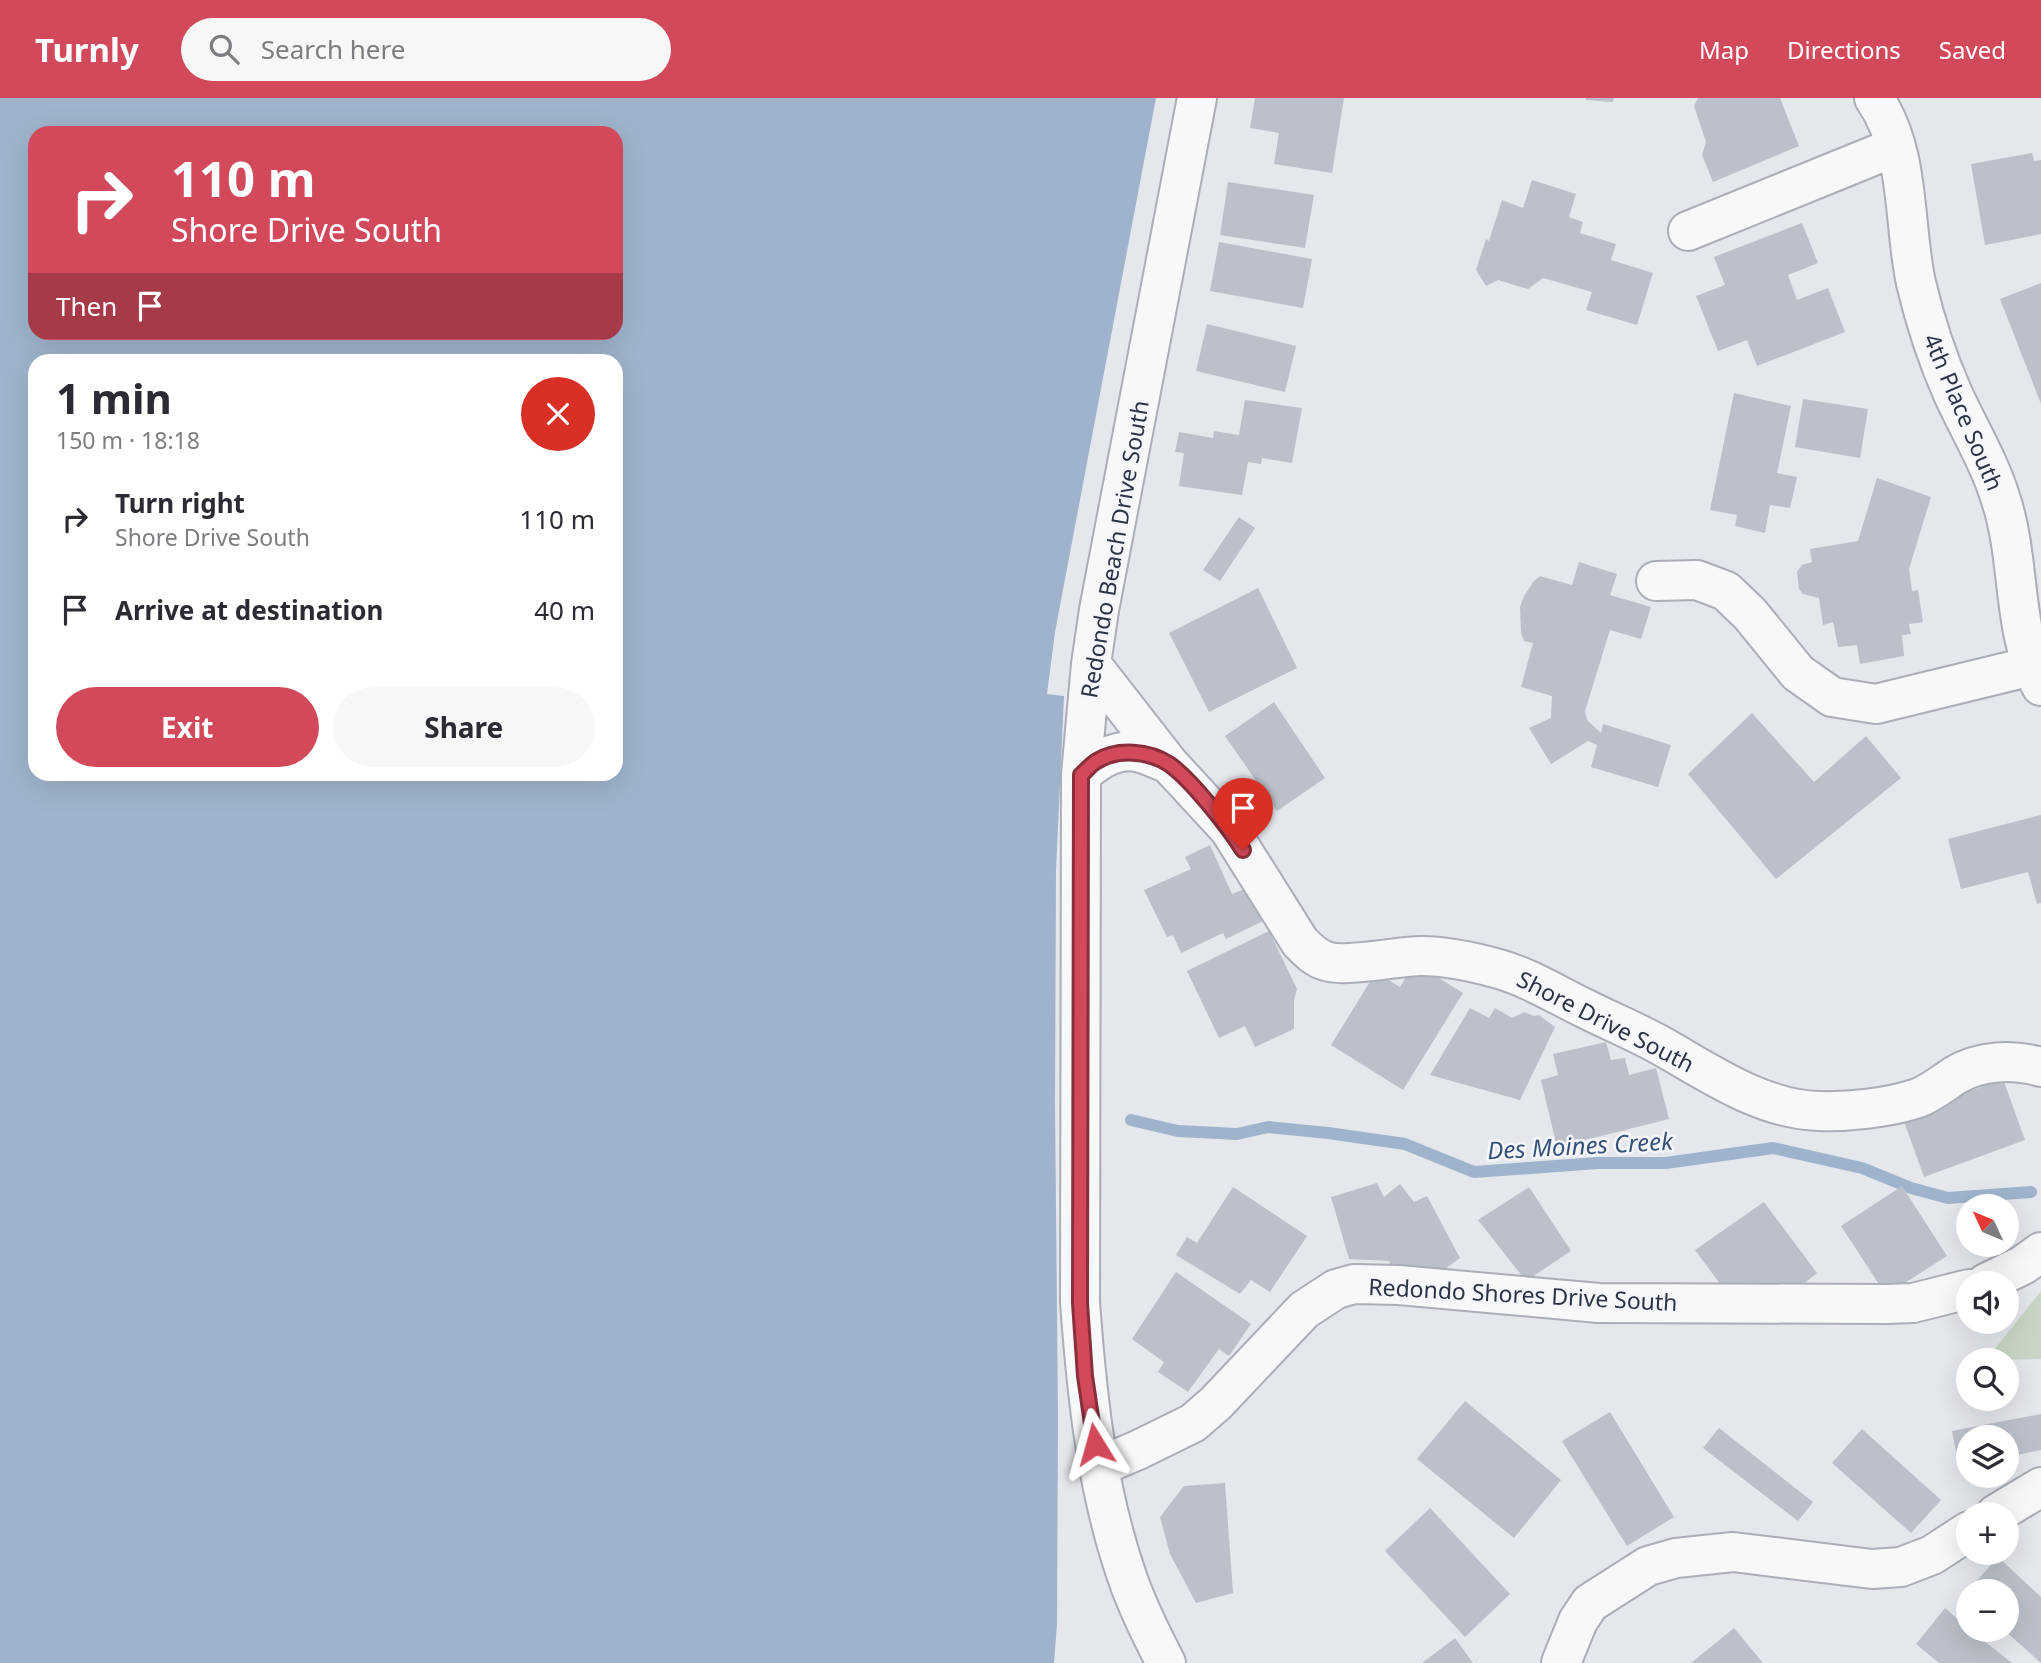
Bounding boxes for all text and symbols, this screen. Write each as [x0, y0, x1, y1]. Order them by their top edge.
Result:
search box [181, 18, 671, 81]
text: Turnly [35, 27, 139, 72]
icon: search [205, 30, 243, 68]
text: Search here [261, 31, 405, 67]
text: Map [1699, 33, 1749, 66]
text: Directions [1787, 33, 1901, 66]
text: Saved [1939, 33, 2006, 66]
text: 110 m [171, 145, 316, 211]
icon: right [56, 154, 147, 245]
text: Shore Drive South [171, 208, 442, 251]
icon: arrive [131, 287, 169, 325]
text: Then [56, 288, 117, 324]
street label: 4th Place South [1917, 329, 2011, 495]
text: 1 min [56, 369, 172, 426]
button: close [521, 377, 595, 451]
street label: Redondo Beach Drive South [1072, 398, 1156, 700]
text: 150 m · 18:18 [56, 424, 200, 456]
text: Turn right [115, 485, 245, 521]
icon: right [56, 500, 94, 538]
text: 110 m [519, 501, 595, 537]
text: Shore Drive South [115, 521, 310, 553]
icon: arrive [56, 591, 94, 629]
text: Arrive at destination [115, 592, 384, 628]
text: 40 m [534, 592, 595, 628]
button: Exit [56, 687, 319, 767]
button: Share [333, 687, 595, 767]
pin [1213, 778, 1273, 850]
icon: arrive [1224, 789, 1262, 827]
street label: Shore Drive South [1512, 963, 1700, 1079]
water label: Des Moines Creek [1486, 1124, 1675, 1166]
north arrow [1956, 1194, 2020, 1256]
map controls [1956, 1194, 2019, 1642]
street label: Redondo Shores Drive South [1368, 1270, 1678, 1318]
button: sound [1956, 1271, 2019, 1334]
button: search [1956, 1348, 2019, 1411]
position arrow [1058, 1407, 1132, 1481]
button: layers [1956, 1425, 2019, 1488]
button: + [1956, 1502, 2019, 1565]
button: − [1956, 1579, 2019, 1642]

